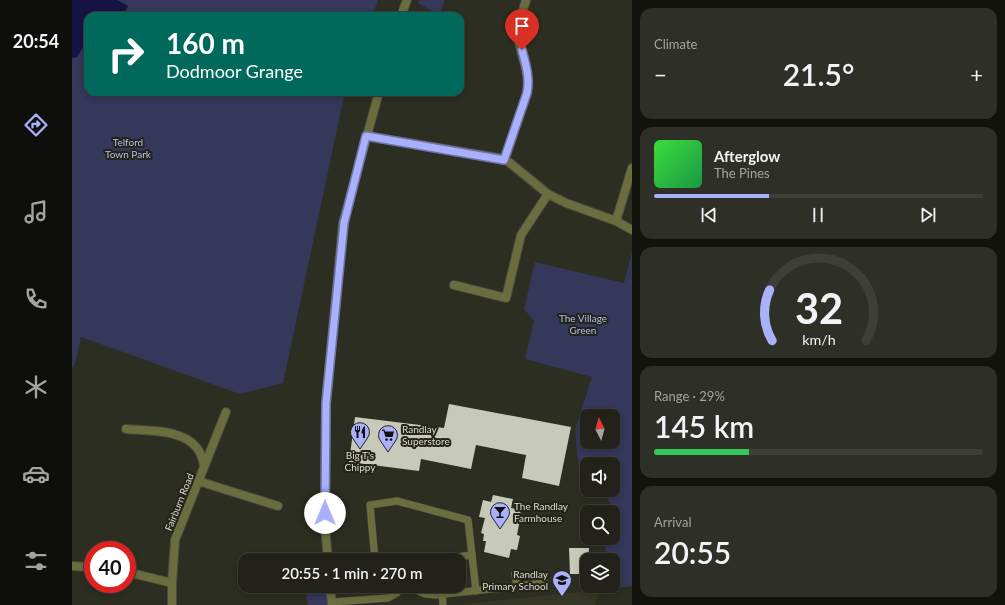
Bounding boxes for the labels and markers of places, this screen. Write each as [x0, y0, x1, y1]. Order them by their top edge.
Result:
pin [505, 9, 539, 50]
restaurant icon: Big T's Chippy [349, 421, 371, 449]
place label: Randlay Superstore [402, 423, 450, 447]
supermarket icon: Randlay Superstore [377, 424, 399, 452]
place label: Big T's Chippy [345, 449, 376, 473]
place label: The Randlay Farmhouse [514, 500, 569, 524]
bar icon: The Randlay Farmhouse [489, 501, 511, 529]
place label: Randlay Primary School [482, 568, 549, 592]
school or university icon: Randlay Primary School [551, 569, 573, 597]

